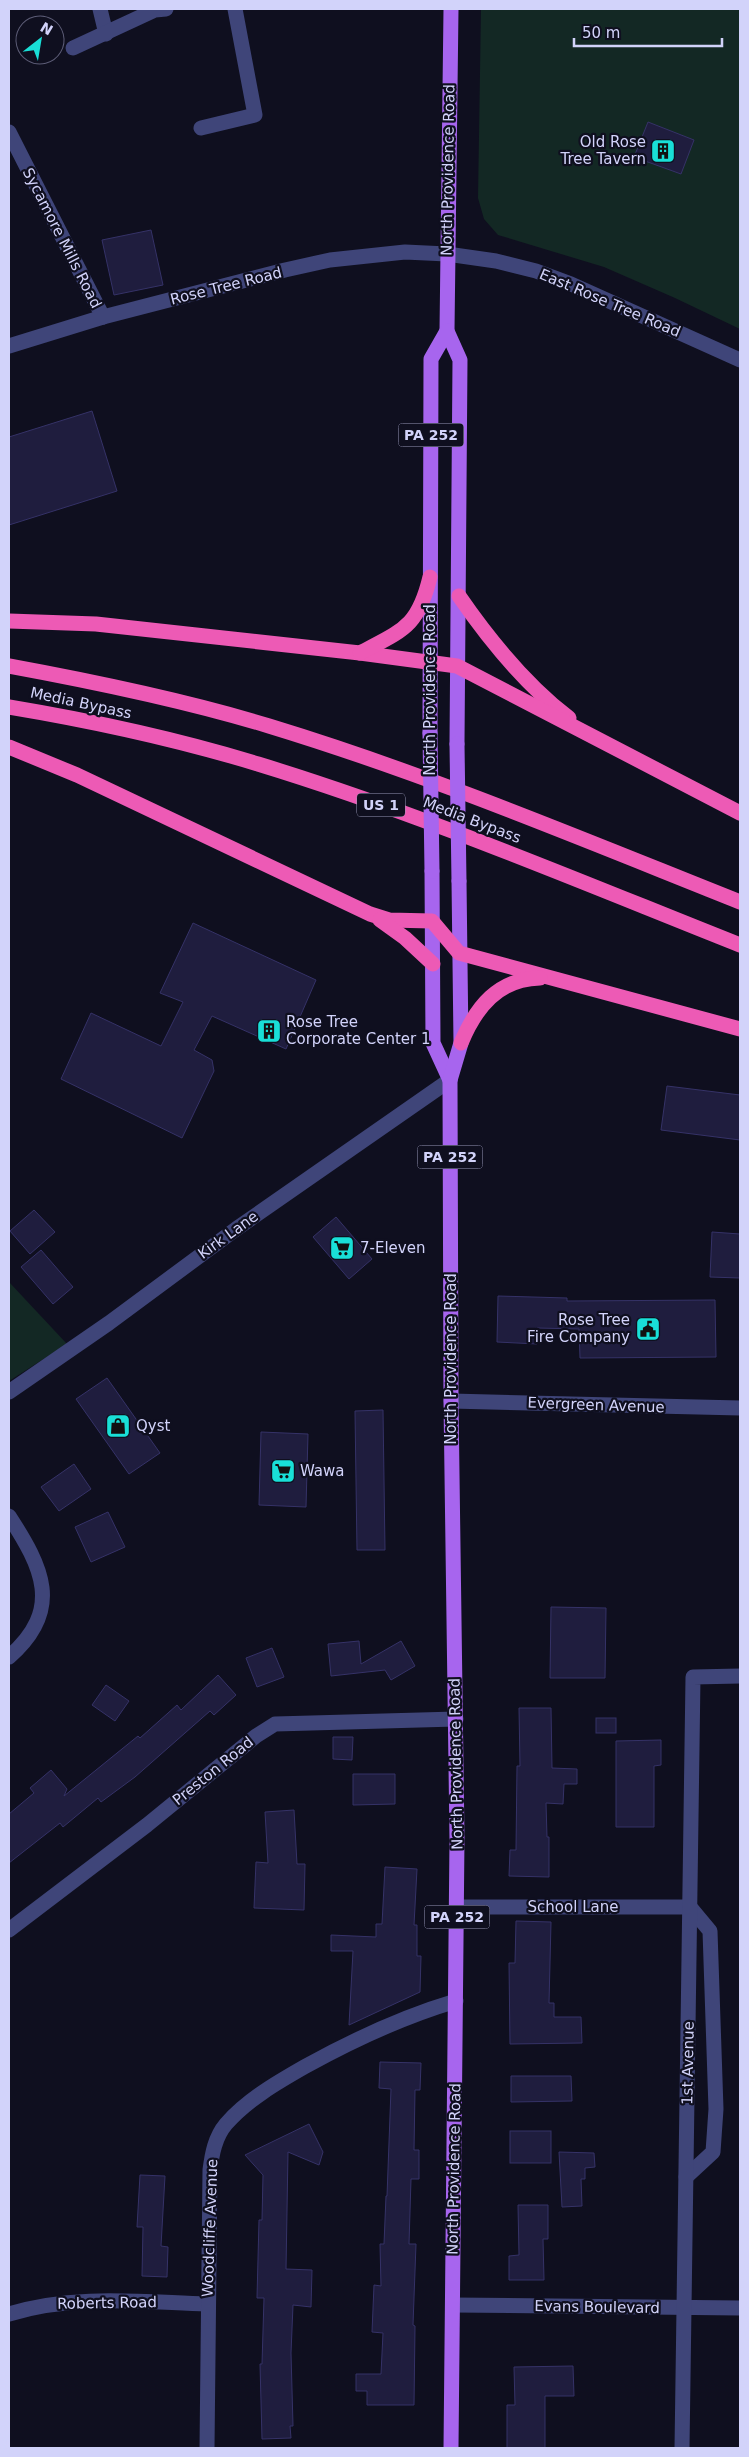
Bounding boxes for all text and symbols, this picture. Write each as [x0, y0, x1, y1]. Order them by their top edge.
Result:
north arrow [15, 15, 65, 65]
scale bar [574, 15, 722, 47]
text: N [38, 19, 56, 39]
text: 50 m [582, 24, 620, 42]
street label: North Providence Road [438, 84, 458, 256]
place label: Old Rose Tree Tavern [560, 133, 646, 168]
building icon: Old Rose Tree Tavern [650, 138, 676, 164]
street label: Sycamore Mills Road [19, 165, 105, 311]
street label: Rose Tree Road [168, 263, 284, 309]
street label: East Rose Tree Road [537, 265, 683, 341]
road number: PA 252 [398, 424, 464, 446]
street label: North Providence Road [421, 604, 439, 776]
street label: Media Bypass [29, 683, 134, 723]
street label: Media Bypass [421, 793, 524, 847]
road number: US 1 [357, 794, 405, 816]
place label: Rose Tree Corporate Center 1 [286, 1013, 431, 1048]
building icon: Rose Tree Corporate Center 1 [256, 1018, 282, 1044]
road number: PA 252 [418, 1146, 482, 1168]
street label: Kirk Lane [194, 1207, 262, 1263]
supermarket icon: 7-Eleven [329, 1235, 355, 1261]
place label: 7-Eleven [360, 1239, 425, 1257]
street label: North Providence Road [442, 1273, 460, 1445]
place label: Rose Tree Fire Company [527, 1311, 630, 1346]
public building icon: Rose Tree Fire Company [635, 1316, 661, 1342]
street label: Evergreen Avenue [527, 1394, 665, 1416]
shop icon: Qyst [105, 1413, 131, 1439]
place label: Qyst [136, 1417, 170, 1435]
supermarket icon: Wawa [270, 1458, 296, 1484]
place label: Wawa [300, 1462, 345, 1480]
street label: North Providence Road [446, 1678, 466, 1850]
street label: Preston Road [169, 1733, 257, 1809]
street label: School Lane [528, 1898, 618, 1916]
road number: PA 252 [424, 1905, 490, 1928]
street label: 1st Avenue [678, 2021, 698, 2105]
street label: North Providence Road [444, 2083, 464, 2255]
street label: Woodcliffe Avenue [199, 2158, 221, 2298]
street label: Roberts Road [57, 2293, 157, 2313]
street label: Evans Boulevard [534, 2297, 660, 2317]

